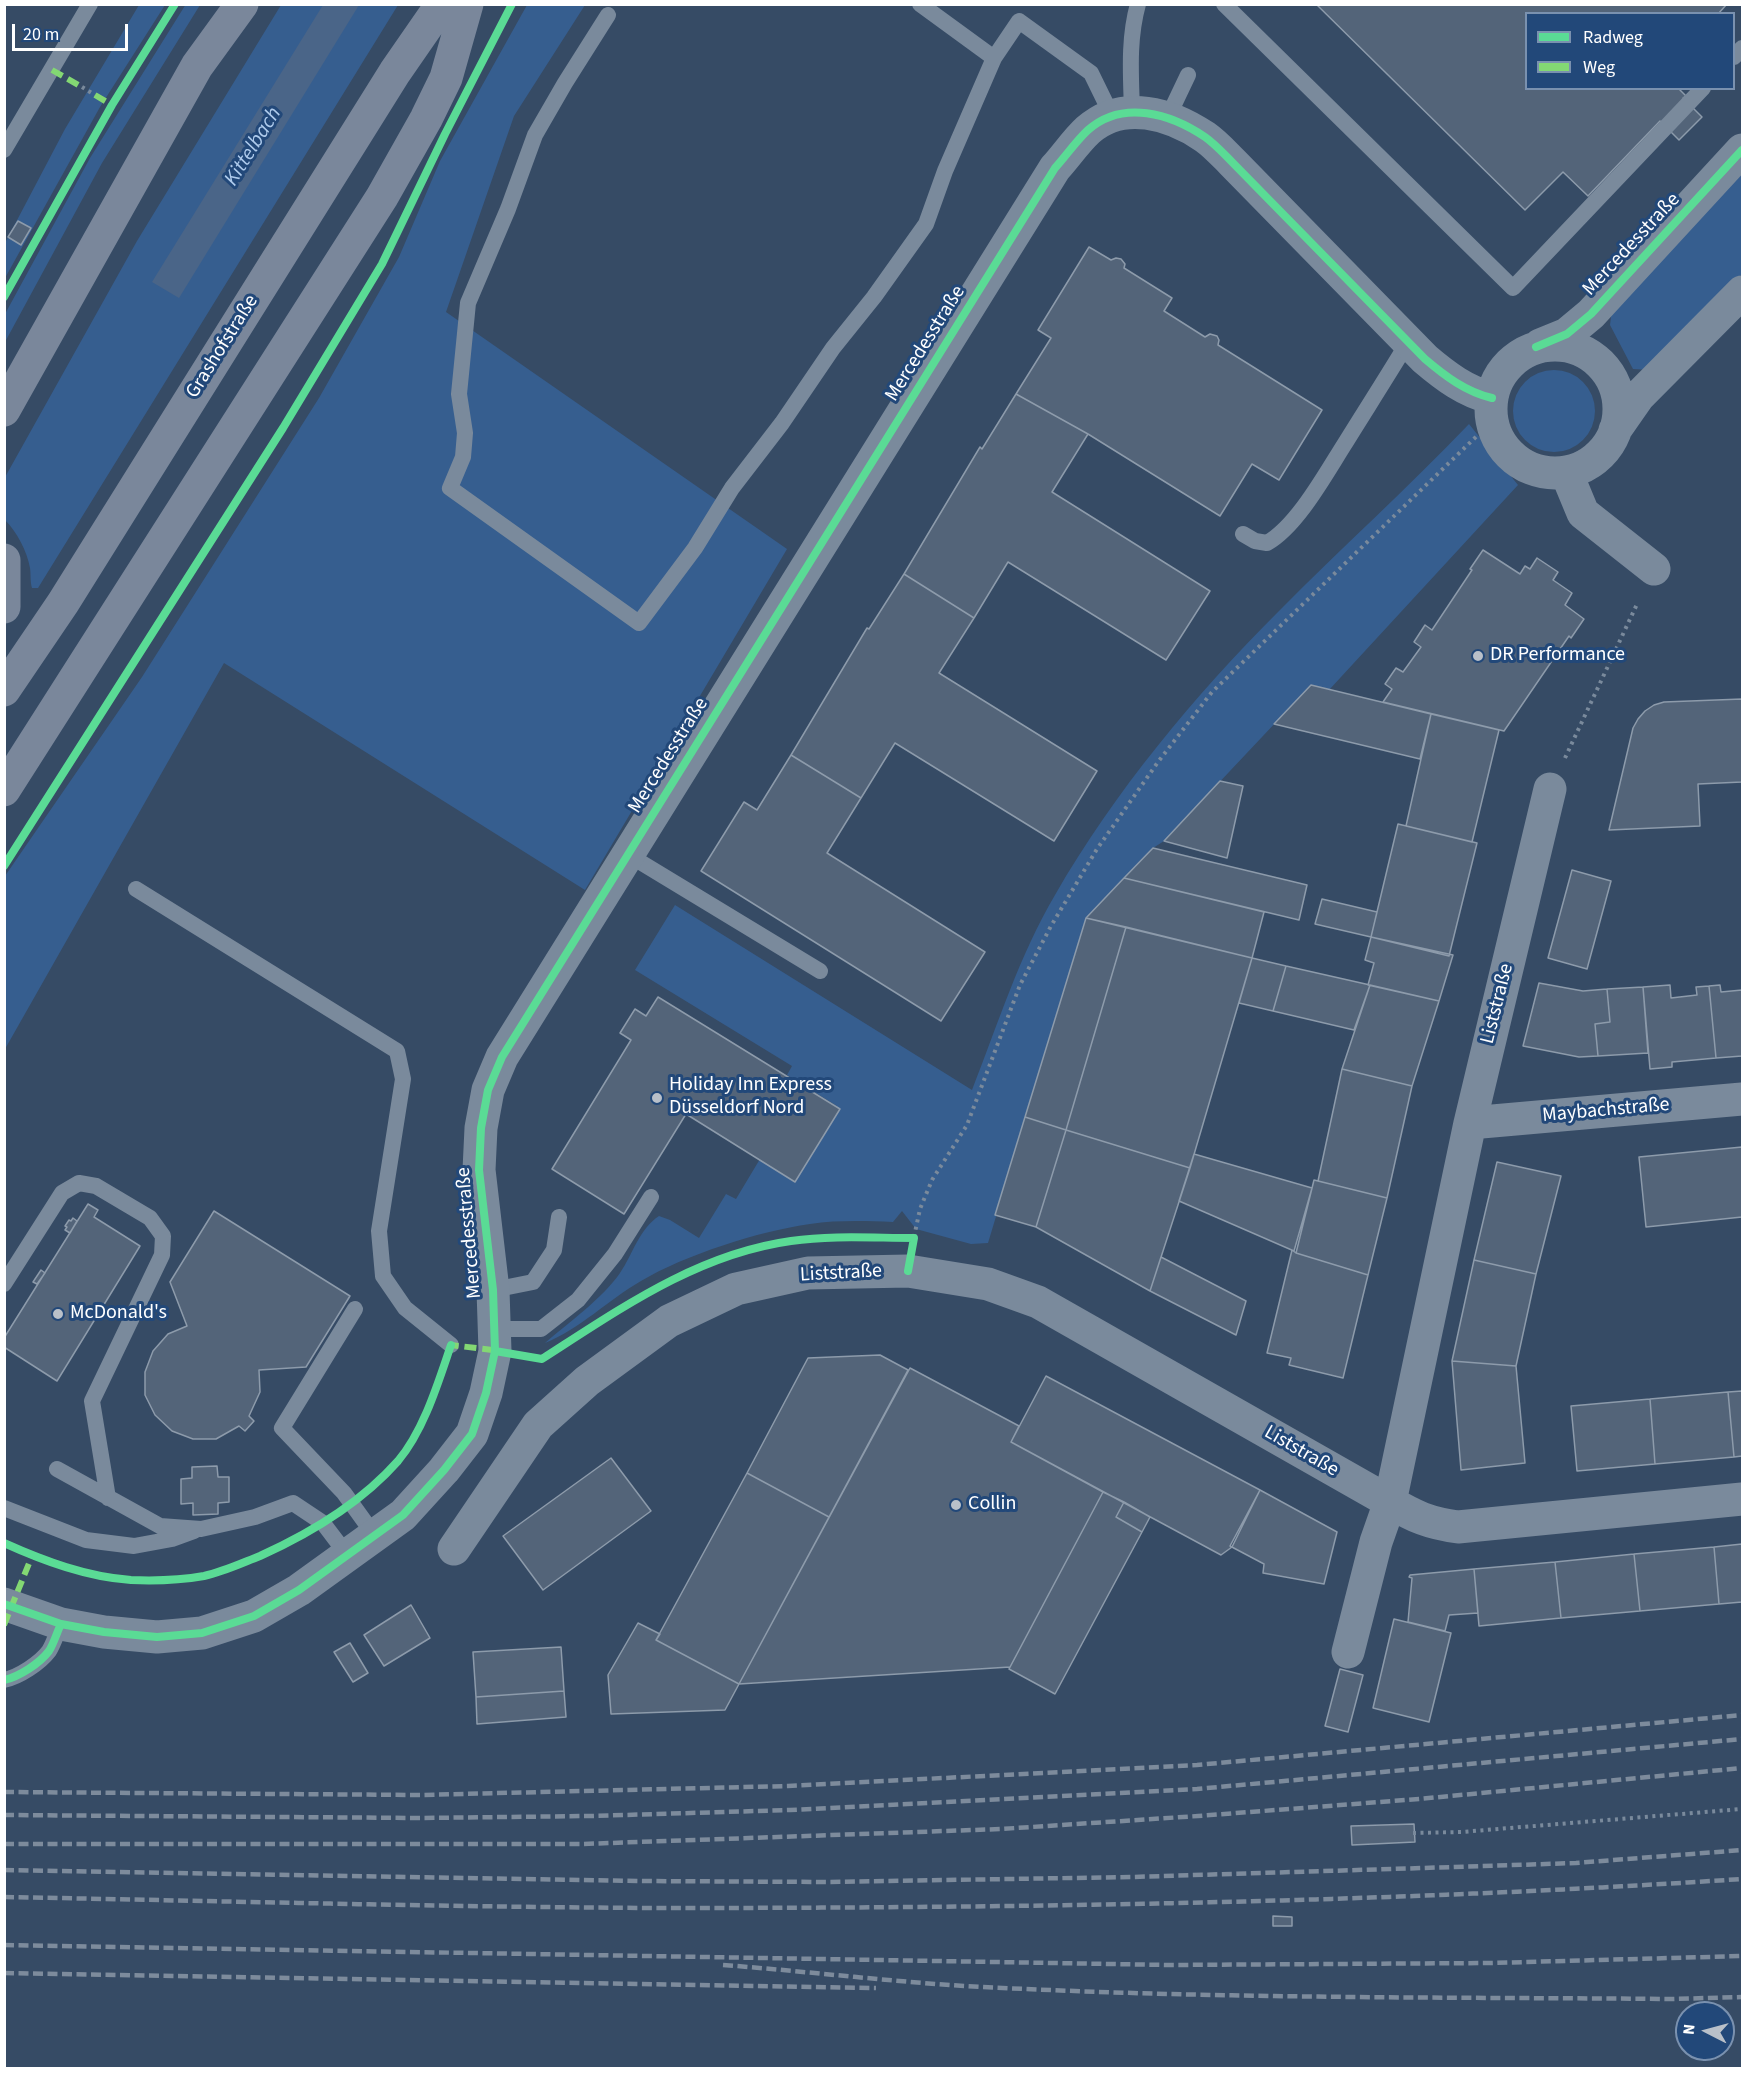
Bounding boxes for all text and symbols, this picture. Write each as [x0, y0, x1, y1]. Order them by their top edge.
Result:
scale bar [15, 12, 130, 50]
legend [1525, 12, 1735, 90]
text: 20 m [23, 22, 59, 47]
text: Radweg [1583, 25, 1643, 50]
text: Weg [1583, 55, 1615, 80]
water label: Kittelbach [220, 103, 288, 191]
street label: Mercedesstraße [1578, 189, 1686, 301]
street label: Mercedesstraße [881, 282, 971, 406]
street label: Grashofstraße [182, 291, 264, 403]
place label: DR Performance [1490, 644, 1625, 668]
marker: DR Performance [1471, 649, 1485, 663]
street label: Mercedesstraße [624, 694, 714, 818]
street label: Liststraße [1476, 961, 1520, 1047]
place label: Holiday Inn Express Düsseldorf Nord [669, 1074, 832, 1121]
marker: Holiday Inn Express Düsseldorf Nord [650, 1091, 664, 1105]
street label: Maybachstraße [1541, 1093, 1671, 1129]
street label: Mercedesstraße [452, 1166, 488, 1300]
street label: Liststraße [799, 1260, 883, 1288]
place label: McDonald's [70, 1302, 167, 1326]
marker: McDonald's [51, 1307, 65, 1321]
street label: Liststraße [1260, 1421, 1342, 1483]
place label: Collin [968, 1493, 1016, 1517]
marker: Collin [949, 1498, 963, 1512]
north arrow [1675, 2001, 1735, 2061]
text: N [1678, 2023, 1701, 2036]

